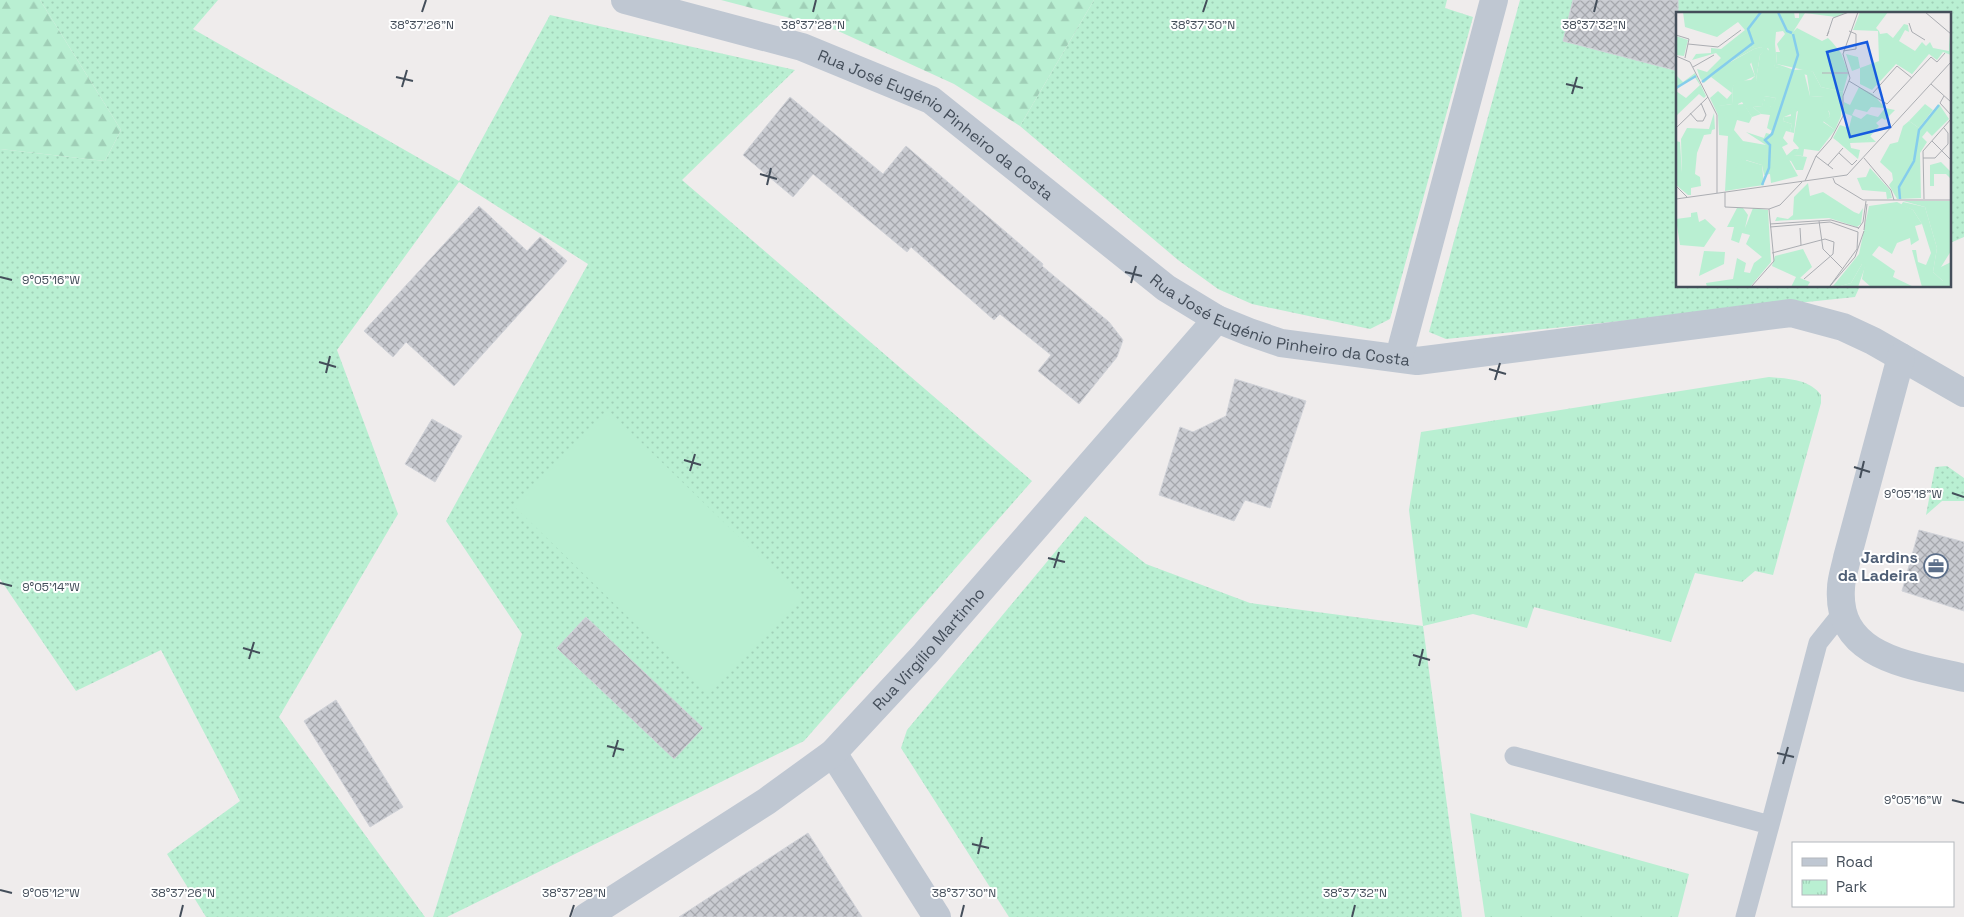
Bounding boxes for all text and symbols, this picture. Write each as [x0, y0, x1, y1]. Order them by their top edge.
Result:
inset map [1676, 12, 1952, 288]
text: 38°37'26"N [390, 17, 454, 33]
text: 38°37'28"N [781, 17, 845, 33]
text: 38°37'30"N [1171, 17, 1235, 33]
text: 38°37'32"N [1562, 17, 1626, 33]
street label: Rua José Eugénio Pinheiro da Costa [815, 44, 1058, 205]
street label: Rua José Eugénio Pinheiro da Costa [1146, 269, 1411, 370]
text: 9°05'16"W [22, 272, 80, 288]
text: 9°05'18"W [1884, 486, 1942, 502]
place label: Jardins da Ladeira [1838, 547, 1918, 586]
office icon: Jardins da Ladeira [1923, 553, 1949, 579]
text: 9°05'14"W [22, 579, 80, 595]
street label: Rua Virgílio Martinho [868, 583, 989, 715]
text: 9°05'16"W [1884, 792, 1942, 808]
legend [1792, 842, 1954, 907]
text: Road [1836, 852, 1873, 871]
text: Park [1836, 877, 1867, 896]
text: 9°05'12"W [22, 885, 80, 901]
text: 38°37'26"N [151, 885, 215, 901]
text: 38°37'28"N [542, 885, 606, 901]
text: 38°37'30"N [932, 885, 996, 901]
text: 38°37'32"N [1323, 885, 1387, 901]

